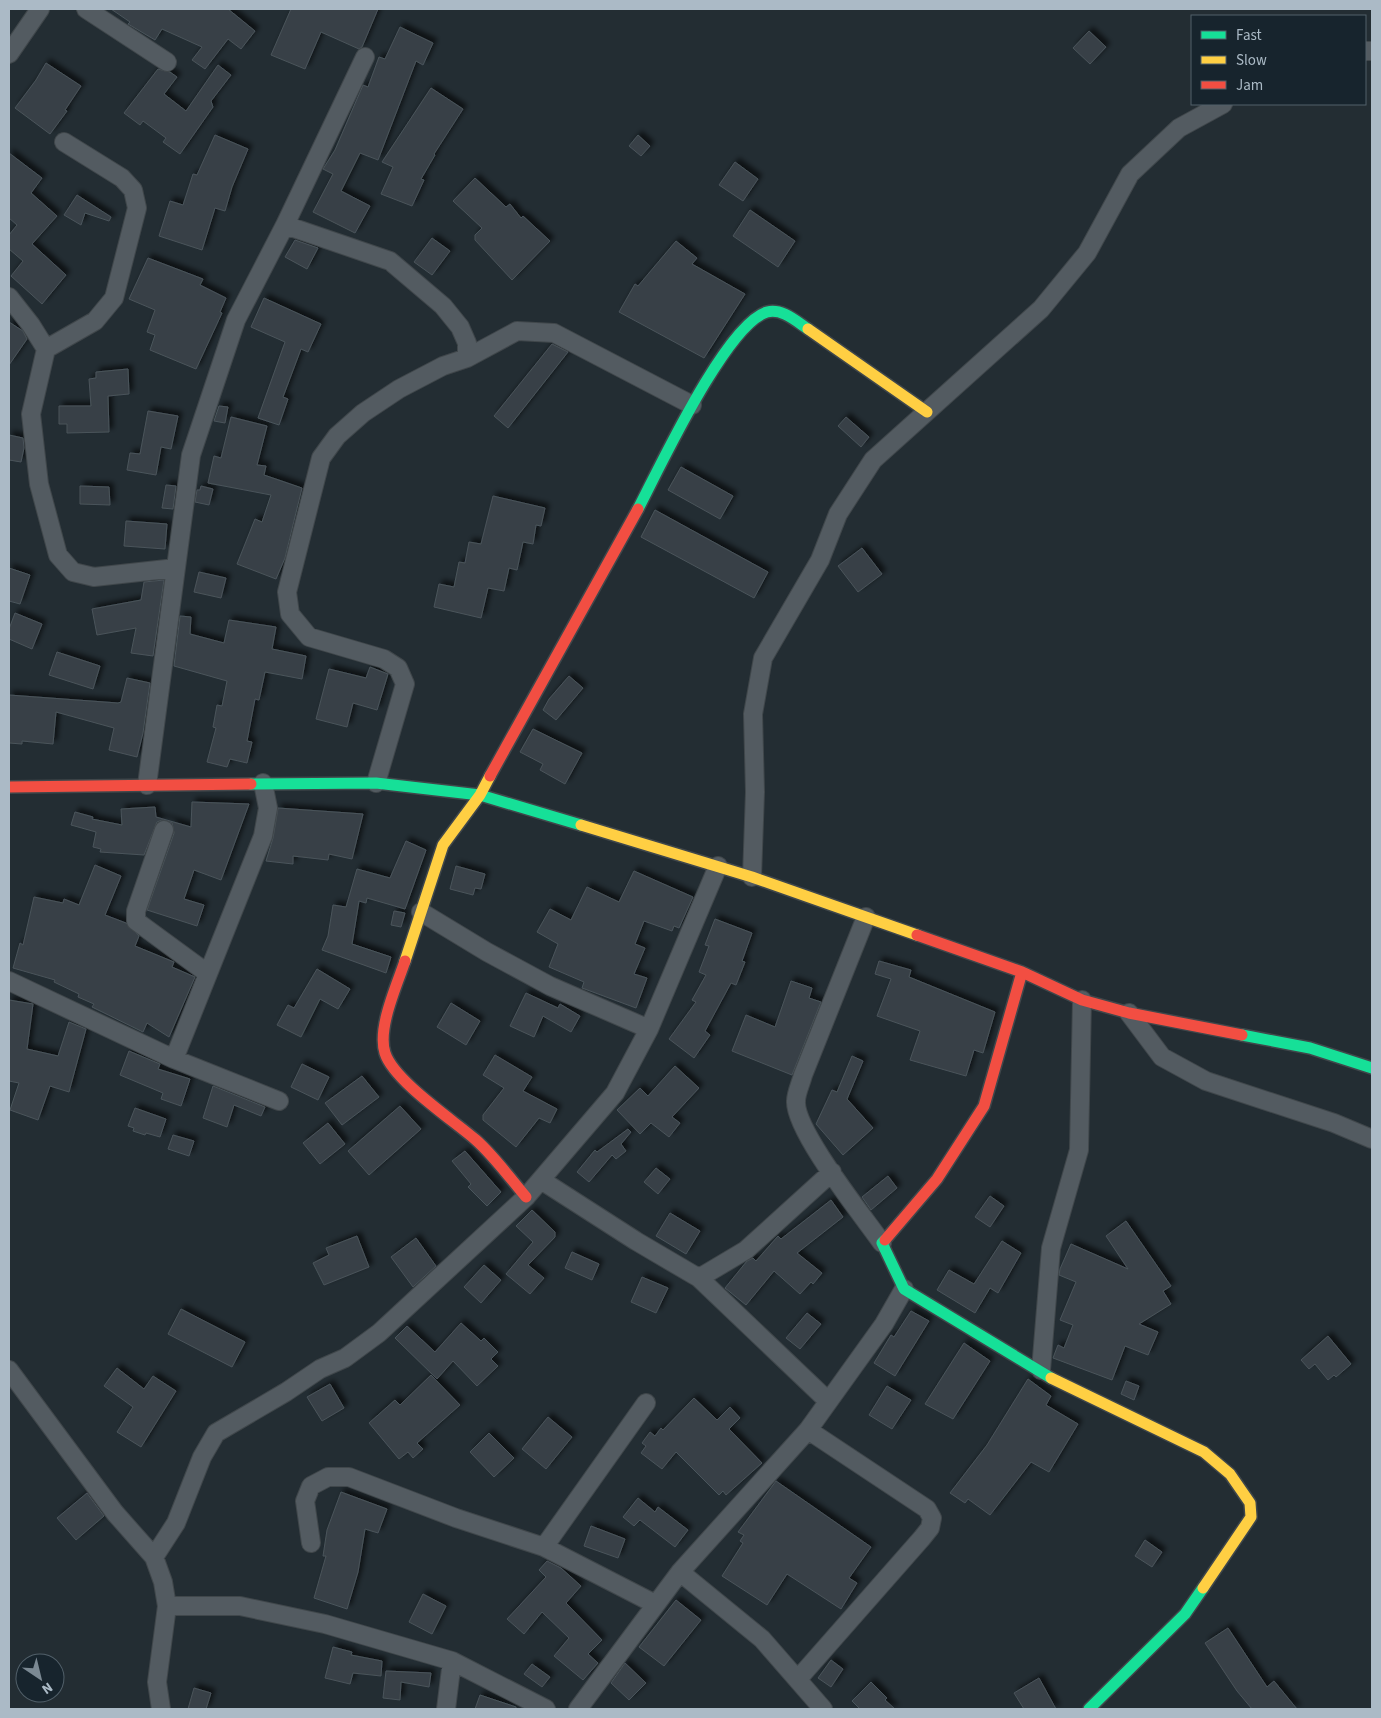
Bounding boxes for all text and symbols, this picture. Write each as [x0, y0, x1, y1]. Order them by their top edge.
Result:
legend [1191, 15, 1366, 105]
text: Fast [1236, 25, 1262, 46]
text: Slow [1236, 50, 1267, 71]
text: Jam [1236, 75, 1263, 96]
north arrow [15, 1653, 65, 1703]
text: N [37, 1677, 56, 1699]

